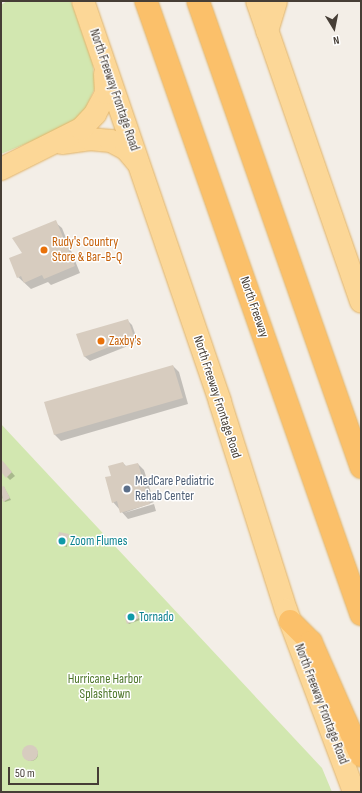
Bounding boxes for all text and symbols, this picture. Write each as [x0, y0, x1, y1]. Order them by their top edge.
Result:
north arrow [314, 8, 354, 48]
street label: North Freeway Frontage Road [86, 27, 142, 153]
text: N [332, 33, 340, 47]
place label: Rudy's Country Store & Bar-B-Q [52, 235, 123, 266]
marker: Rudy's Country Store & Bar-B-Q [39, 245, 49, 255]
street label: North Freeway [236, 274, 272, 340]
place label: Zaxby's [109, 333, 141, 349]
street label: North Freeway Frontage Road [190, 334, 244, 460]
marker: Zaxby's [96, 336, 106, 346]
place label: MedCare Pediatric Rehab Center [135, 474, 214, 505]
marker: MedCare Pediatric Rehab Center [122, 484, 132, 494]
place label: Zoom Flumes [70, 533, 127, 549]
marker: Zoom Flumes [57, 536, 67, 546]
place label: Tornado [139, 609, 174, 625]
marker: Tornado [126, 612, 136, 622]
street label: North Freeway Frontage Road [291, 641, 351, 767]
park label: Hurricane Harbor Splashtown [68, 672, 142, 703]
scale bar [10, 759, 101, 785]
text: 50 m [15, 766, 35, 781]

